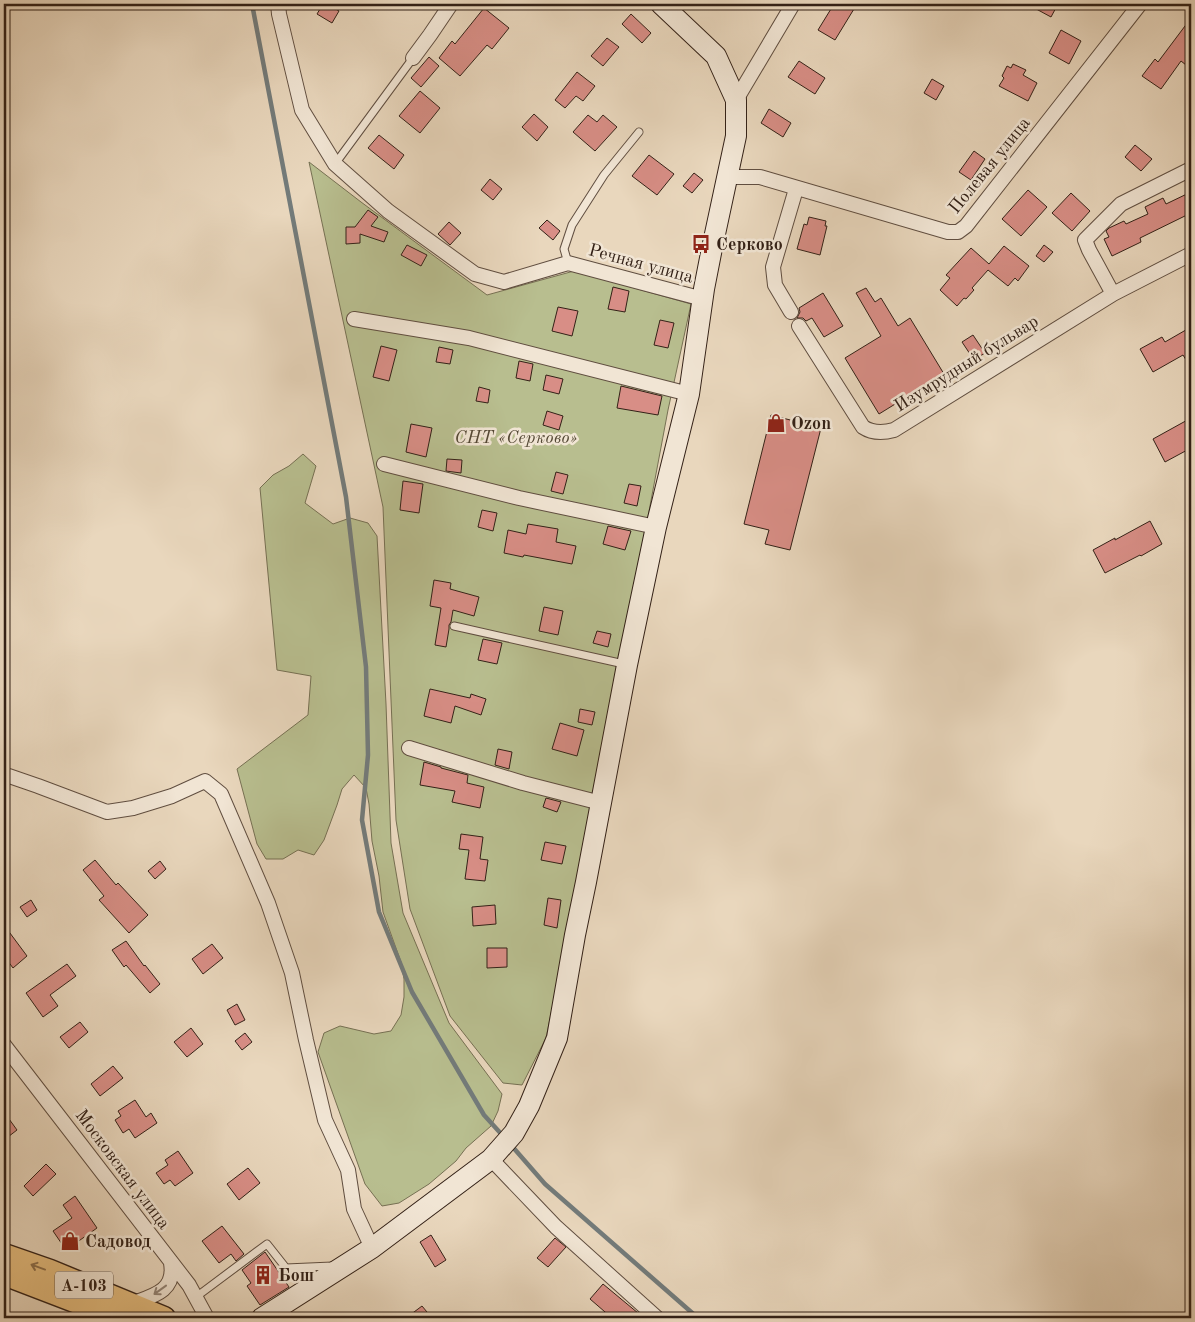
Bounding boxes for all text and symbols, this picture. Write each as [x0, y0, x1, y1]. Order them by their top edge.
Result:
street label: Полевая улица [946, 114, 1034, 217]
bus stop icon: Серково [690, 233, 712, 255]
place label: Серково [716, 236, 783, 254]
street label: Речная улица [586, 241, 695, 287]
street label: Изумрудный бульвар [891, 312, 1042, 416]
shop icon: Ozon [765, 412, 787, 434]
place label: Ozon [791, 415, 831, 433]
park label: СНТ «Серково» [454, 429, 578, 447]
street label: Московская улица [71, 1106, 173, 1233]
shop icon: Садовод [59, 1230, 81, 1252]
place label: Садовод [85, 1233, 151, 1251]
one-way arrow [31, 1262, 46, 1271]
building icon: Бош [252, 1264, 274, 1286]
place label: Бош [278, 1267, 314, 1285]
road number: А-103 [55, 1272, 113, 1298]
one-way arrow [153, 1285, 167, 1295]

